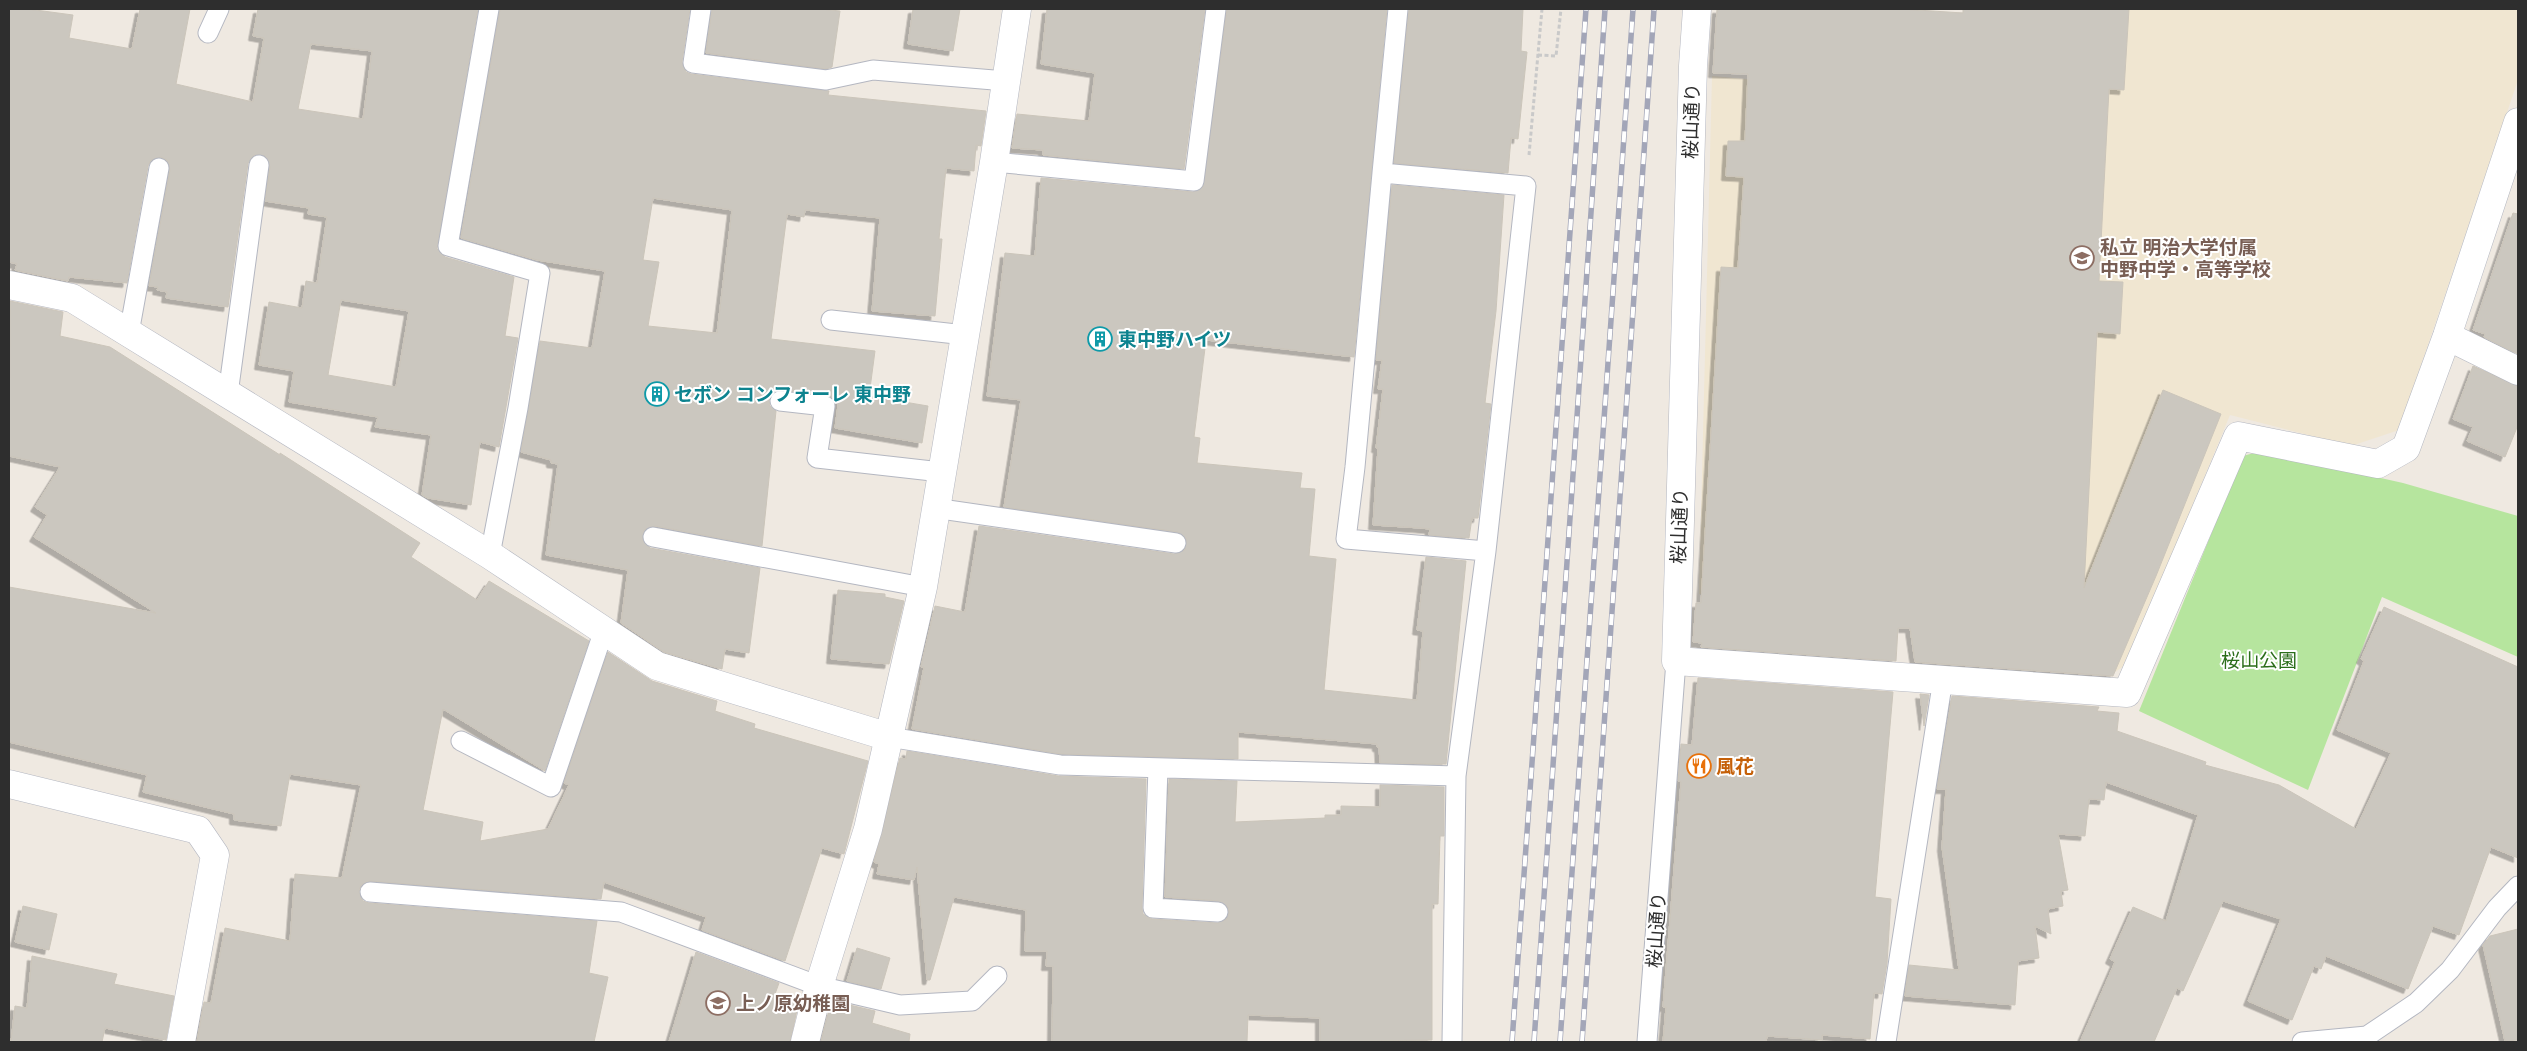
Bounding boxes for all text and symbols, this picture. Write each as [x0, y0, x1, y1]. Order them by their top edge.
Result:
street label: 桜山通り [1680, 83, 1704, 159]
place label: 私立 明治大学付属 中野中学・高等学校 [2100, 237, 2271, 281]
school or university icon: 私立 明治大学付属 中野中学・高等学校 [2069, 245, 2095, 271]
building icon: 東中野ハイツ [1087, 326, 1113, 352]
place label: 東中野ハイツ [1118, 329, 1232, 351]
building icon: セボン コンフォーレ 東中野 [644, 381, 670, 407]
place label: セボン コンフォーレ 東中野 [674, 384, 911, 406]
street label: 桜山通り [1668, 488, 1692, 564]
park label: 桜山公園 [2221, 650, 2297, 672]
restaurant icon: 風花 [1686, 753, 1712, 779]
place label: 風花 [1716, 756, 1754, 778]
street label: 桜山通り [1643, 891, 1671, 969]
school or university icon: 上ノ原幼稚園 [705, 990, 731, 1016]
place label: 上ノ原幼稚園 [736, 993, 850, 1015]

